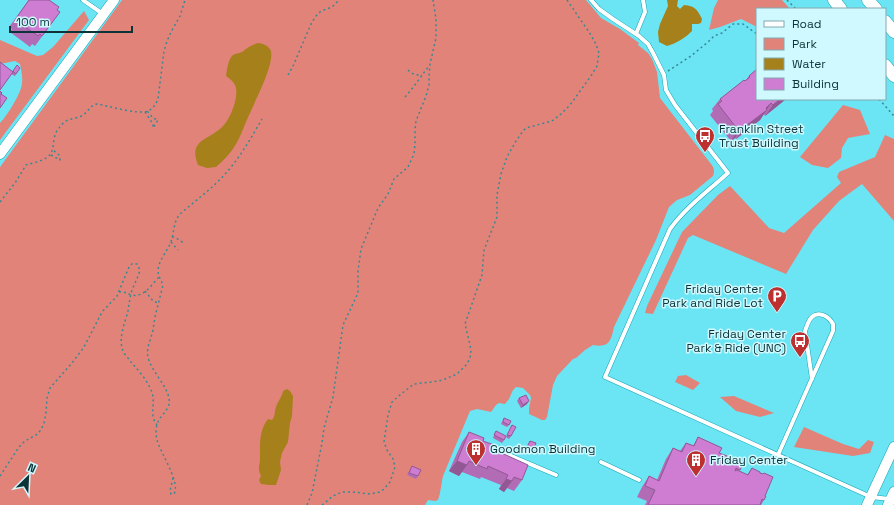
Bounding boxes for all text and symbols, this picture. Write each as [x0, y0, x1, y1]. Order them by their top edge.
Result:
scale bar [10, 8, 132, 34]
legend [756, 8, 886, 100]
text: 100 m [16, 14, 50, 30]
text: Road [792, 16, 821, 32]
text: Park [792, 36, 817, 52]
text: Water [792, 56, 826, 72]
text: Building [792, 76, 839, 92]
place label: Franklin Street Trust Building [719, 121, 804, 151]
bus stop icon: Franklin Street Trust Building [694, 125, 716, 153]
place label: Friday Center Park and Ride Lot [662, 281, 763, 311]
parking icon: Friday Center Park and Ride Lot [766, 285, 788, 313]
place label: Friday Center Park & Ride (UNC) [686, 326, 786, 356]
bus stop icon: Friday Center Park & Ride (UNC) [789, 330, 811, 358]
building icon: Goodmon Building [465, 438, 487, 466]
place label: Goodmon Building [490, 441, 596, 457]
building icon: Friday Center [685, 449, 707, 477]
place label: Friday Center [710, 452, 788, 468]
north arrow [8, 457, 48, 497]
text: N [26, 460, 38, 476]

